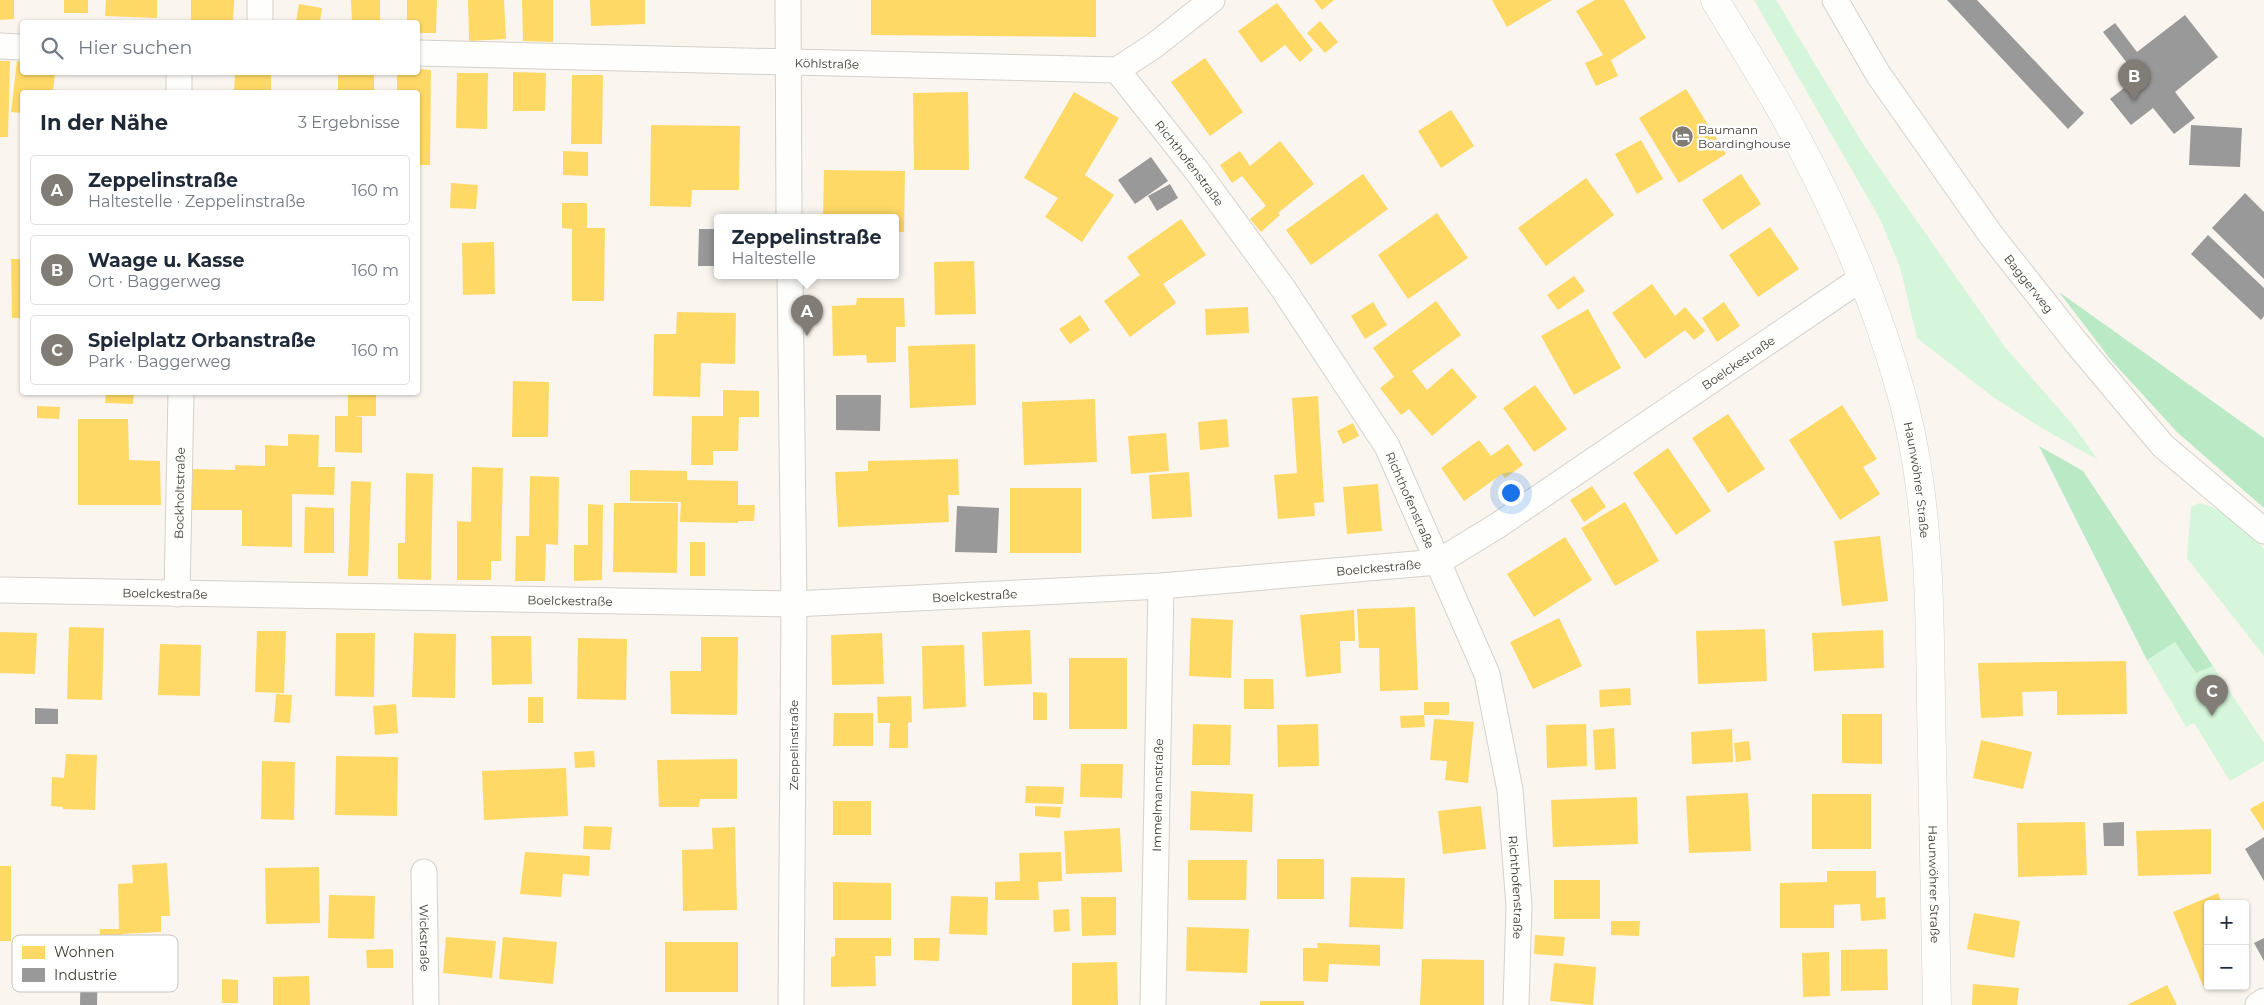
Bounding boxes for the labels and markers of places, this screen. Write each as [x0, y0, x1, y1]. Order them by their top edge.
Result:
pin: B [2118, 60, 2150, 101]
place label: Baumann Boardinghouse [1698, 122, 1791, 151]
hotel icon: Baumann Boardinghouse [1670, 124, 1694, 148]
pin: A [791, 295, 823, 336]
pin: C [2196, 675, 2228, 716]

